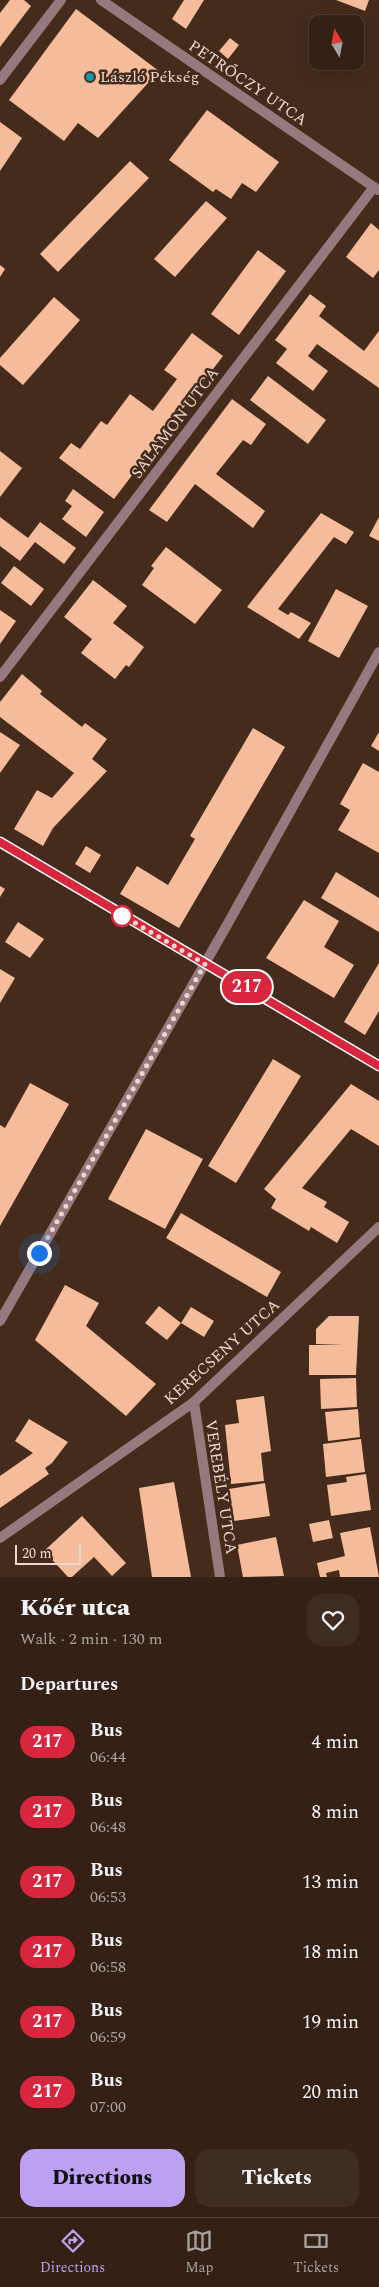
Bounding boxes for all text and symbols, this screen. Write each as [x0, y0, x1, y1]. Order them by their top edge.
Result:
north arrow [309, 15, 364, 70]
map controls [309, 15, 364, 70]
street label: PETRŐCZY UTCA [184, 34, 312, 132]
place label: László Pékség [100, 65, 199, 89]
marker: László Pékség [84, 71, 96, 83]
street label: SALAMON UTCA [125, 362, 225, 484]
unlabelled marker [111, 905, 133, 927]
line badge: 217 [218, 971, 276, 1003]
text: 217 [232, 973, 262, 1000]
your location [27, 1241, 52, 1266]
street label: KERECSENY UTCA [159, 1293, 285, 1411]
street label: VEREBÉLY UTCA [199, 1418, 243, 1556]
scale bar [15, 1542, 81, 1565]
text: 20 m [22, 1543, 52, 1564]
text: Kőér utca [20, 1590, 130, 1626]
button: heart [307, 1594, 359, 1646]
text: Walk · 2 min · 130 m [20, 1627, 163, 1651]
text: Departures [20, 1670, 118, 1699]
text: Bus [90, 1716, 123, 1745]
text: 217 [32, 1728, 63, 1755]
text: 4 min [311, 1728, 359, 1757]
text: 06:44 [90, 1745, 126, 1769]
text: Bus [90, 1786, 123, 1815]
text: 217 [32, 1798, 63, 1825]
text: 8 min [311, 1798, 359, 1827]
text: 06:48 [90, 1815, 126, 1839]
text: Bus [90, 1856, 123, 1885]
text: 217 [32, 1868, 63, 1895]
text: 13 min [302, 1868, 359, 1897]
text: 06:53 [90, 1885, 126, 1909]
text: Bus [90, 1926, 123, 1955]
text: 217 [32, 1938, 63, 1965]
text: 18 min [302, 1938, 359, 1967]
text: 06:58 [90, 1955, 126, 1979]
text: Bus [90, 1996, 123, 2025]
text: 217 [32, 2008, 63, 2035]
text: 19 min [302, 2008, 359, 2037]
text: 06:59 [90, 2025, 126, 2049]
text: Bus [90, 2066, 123, 2095]
text: 217 [32, 2078, 63, 2105]
text: 20 min [302, 2078, 359, 2107]
text: 07:00 [90, 2095, 126, 2119]
button: Directions [20, 2149, 185, 2207]
button: Tickets [195, 2149, 359, 2207]
tab: Directions [40, 2227, 105, 2278]
tab: Map [185, 2227, 213, 2278]
tab: Tickets [293, 2227, 339, 2278]

